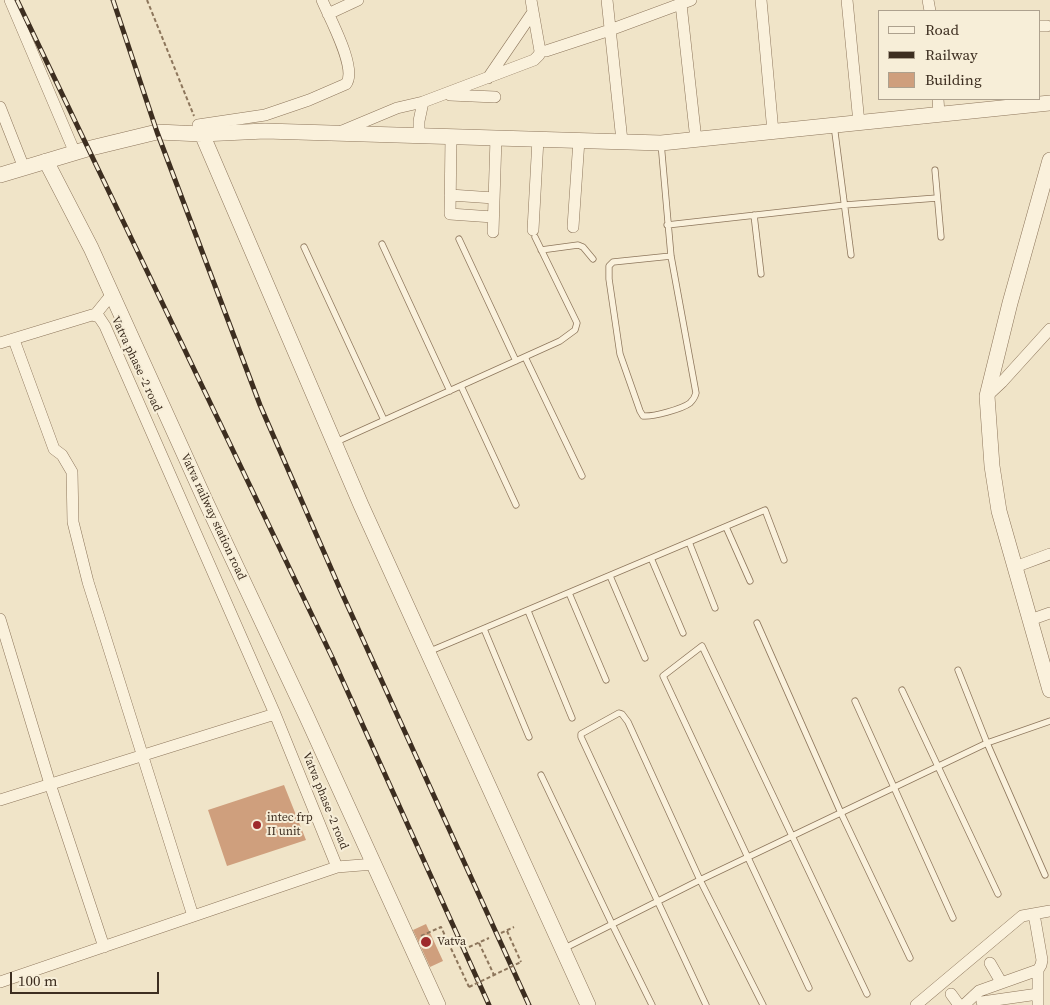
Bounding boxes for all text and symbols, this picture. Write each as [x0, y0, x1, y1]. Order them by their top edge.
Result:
legend [878, 10, 1040, 100]
text: Road [925, 19, 959, 40]
text: Railway [925, 44, 978, 65]
text: Building [925, 69, 982, 90]
street label: Vatva phase -2 road [108, 314, 164, 414]
street label: Vatva railway station road [177, 452, 249, 582]
street label: Vatva phase -2 road [299, 750, 351, 852]
place label: intec frp II unit [267, 811, 313, 839]
marker: intec frp II unit [251, 819, 263, 831]
marker: Vatva [419, 935, 433, 949]
place label: Vatva [437, 935, 466, 949]
scale bar [12, 962, 161, 994]
text: 100 m [18, 970, 58, 991]

